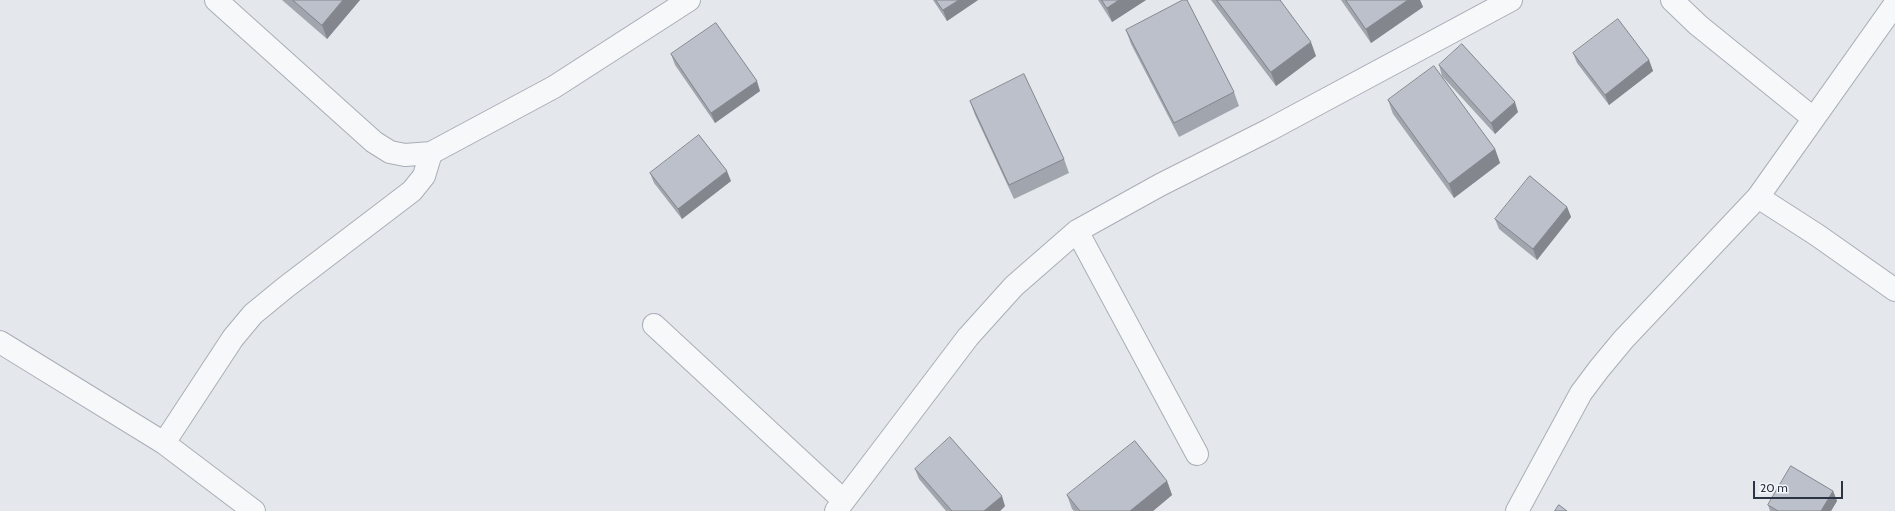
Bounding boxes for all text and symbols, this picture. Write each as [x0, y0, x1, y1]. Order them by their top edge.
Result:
scale bar [1755, 473, 1845, 499]
text: 20 m [1760, 480, 1788, 495]

